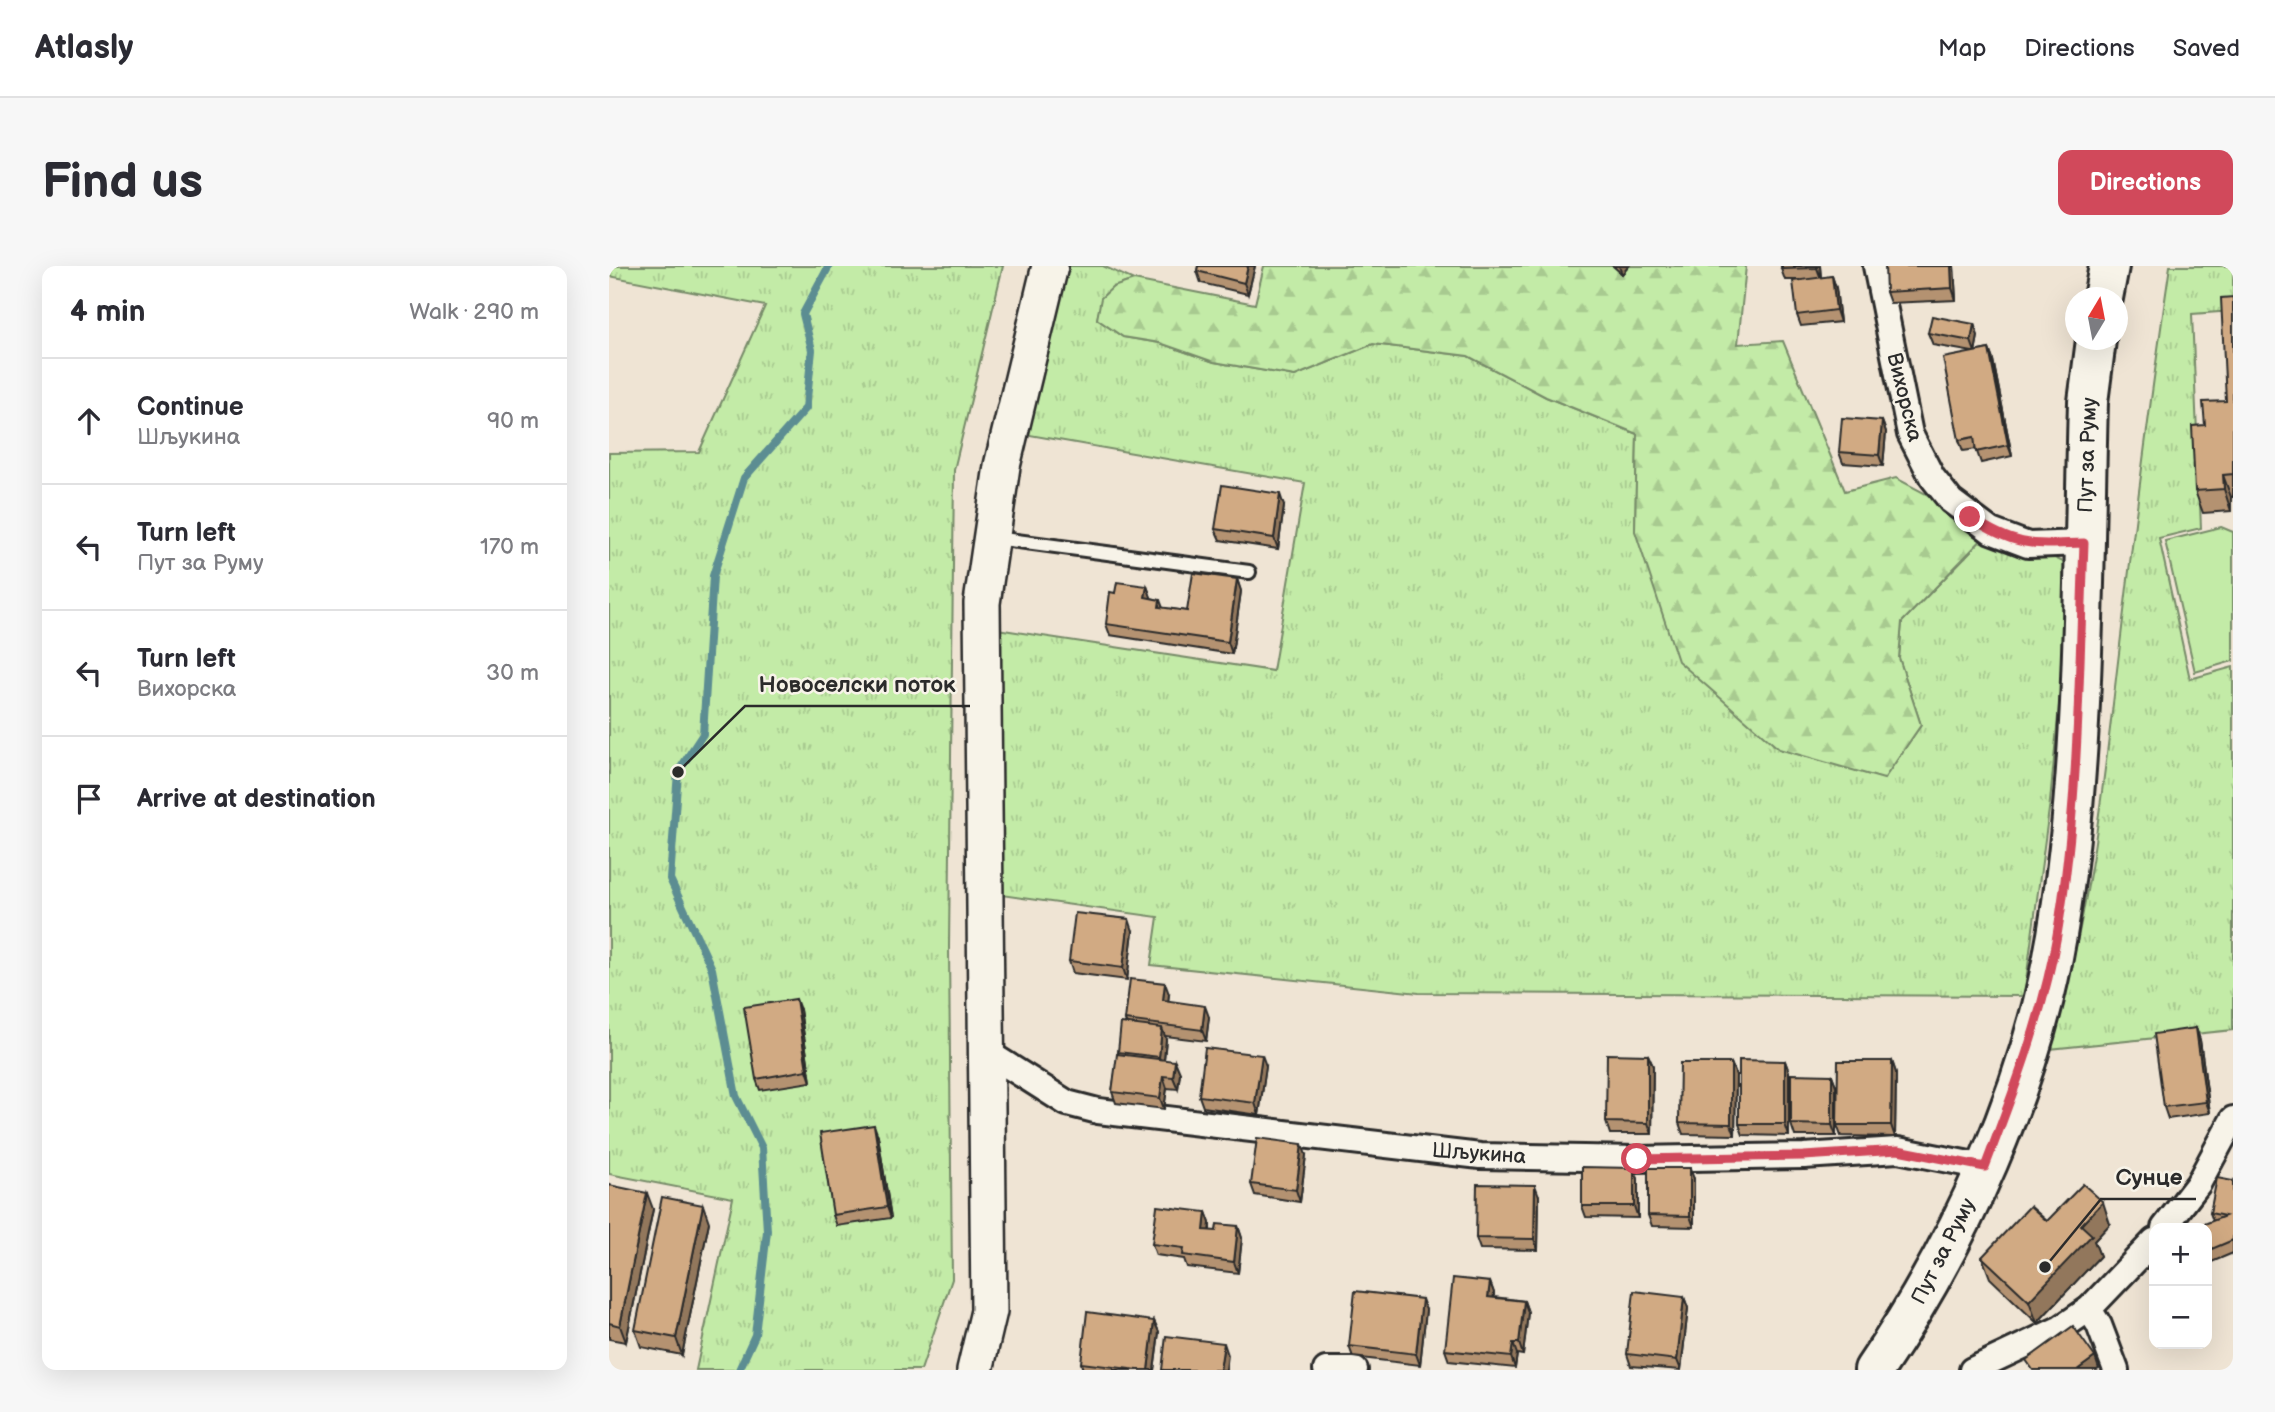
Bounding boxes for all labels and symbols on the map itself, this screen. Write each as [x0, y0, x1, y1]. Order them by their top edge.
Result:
north arrow [2065, 287, 2128, 350]
street label: Вихорска [1881, 350, 1928, 445]
street label: Пут за Руму [2073, 397, 2102, 513]
route end [1954, 501, 1985, 532]
callout: Новоселски поток [745, 662, 970, 706]
text: Новоселски поток [759, 671, 956, 699]
street label: Шљукина [1431, 1138, 1528, 1169]
route start [1621, 1143, 1652, 1174]
callout: Сунце [2101, 1155, 2196, 1199]
text: Сунце [2115, 1164, 2183, 1192]
street label: Пут за Руму [1906, 1194, 1981, 1308]

